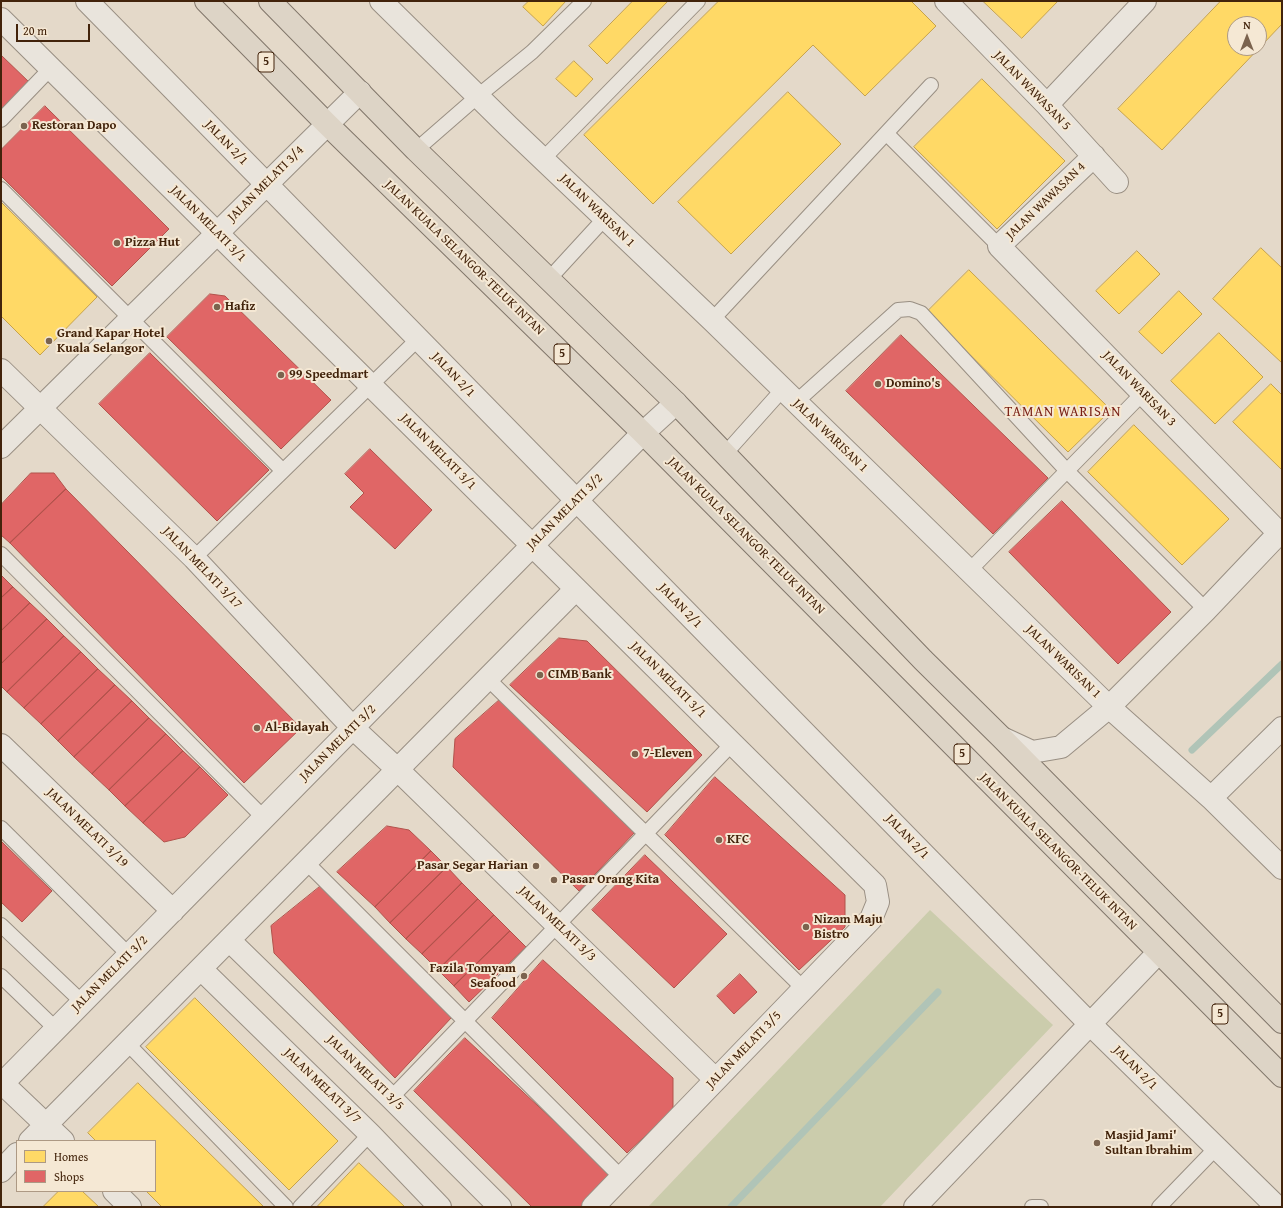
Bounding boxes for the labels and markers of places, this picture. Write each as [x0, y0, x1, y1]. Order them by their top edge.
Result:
place label: Restoran Dapo [32, 118, 116, 134]
marker: Restoran Dapo [19, 121, 29, 131]
place label: Pizza Hut [125, 235, 180, 251]
marker: Pizza Hut [112, 238, 122, 248]
place label: Hafiz [225, 299, 255, 315]
marker: Hafiz [212, 302, 222, 312]
place label: Grand Kapar Hotel Kuala Selangor [57, 326, 164, 357]
marker: Grand Kapar Hotel Kuala Selangor [44, 336, 54, 346]
place label: 99 Speedmart [289, 367, 368, 383]
marker: 99 Speedmart [276, 370, 286, 380]
place label: Domino's [886, 376, 940, 392]
marker: Domino's [873, 379, 883, 389]
place label: CIMB Bank [548, 667, 612, 683]
marker: CIMB Bank [535, 670, 545, 680]
place label: Al-Bidayah [265, 720, 329, 736]
marker: Al-Bidayah [252, 723, 262, 733]
place label: 7-Eleven [643, 746, 692, 762]
marker: 7-Eleven [630, 749, 640, 759]
place label: KFC [727, 832, 749, 848]
marker: KFC [714, 835, 724, 845]
place label: Pasar Segar Harian [417, 858, 528, 874]
marker: Pasar Segar Harian [531, 861, 541, 871]
place label: Pasar Orang Kita [562, 872, 659, 888]
marker: Pasar Orang Kita [549, 875, 559, 885]
place label: Nizam Maju Bistro [814, 912, 883, 943]
marker: Nizam Maju Bistro [801, 922, 811, 932]
place label: Fazila Tomyam Seafood [430, 961, 516, 992]
marker: Fazila Tomyam Seafood [519, 971, 529, 981]
place label: Masjid Jami' Sultan Ibrahim [1105, 1128, 1192, 1159]
marker: Masjid Jami' Sultan Ibrahim [1092, 1138, 1102, 1148]

